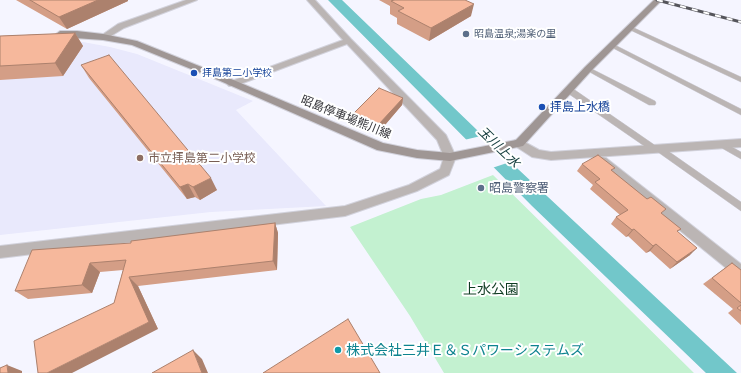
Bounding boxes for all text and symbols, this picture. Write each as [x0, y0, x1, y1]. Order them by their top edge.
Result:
place label: 昭島温泉;湯楽の里 [474, 28, 556, 40]
marker: 昭島温泉;湯楽の里 [461, 29, 471, 39]
place label: 拝島第二小学校 [202, 67, 272, 79]
marker: 拝島第二小学校 [189, 68, 199, 78]
street label: 昭島停車場熊川線 [299, 92, 393, 142]
place label: 拝島上水橋 [550, 100, 610, 114]
marker: 拝島上水橋 [537, 102, 547, 112]
water label: 玉川上水 [475, 123, 523, 171]
place label: 市立拝島第二小学校 [148, 151, 256, 165]
marker: 市立拝島第二小学校 [135, 153, 145, 163]
place label: 昭島警察署 [489, 181, 549, 195]
marker: 昭島警察署 [476, 183, 486, 193]
park label: 上水公園 [463, 281, 519, 297]
place label: 株式会社三井Ｅ＆Ｓパワーシステムズ [346, 342, 584, 358]
marker: 株式会社三井Ｅ＆Ｓパワーシステムズ [333, 345, 343, 355]

